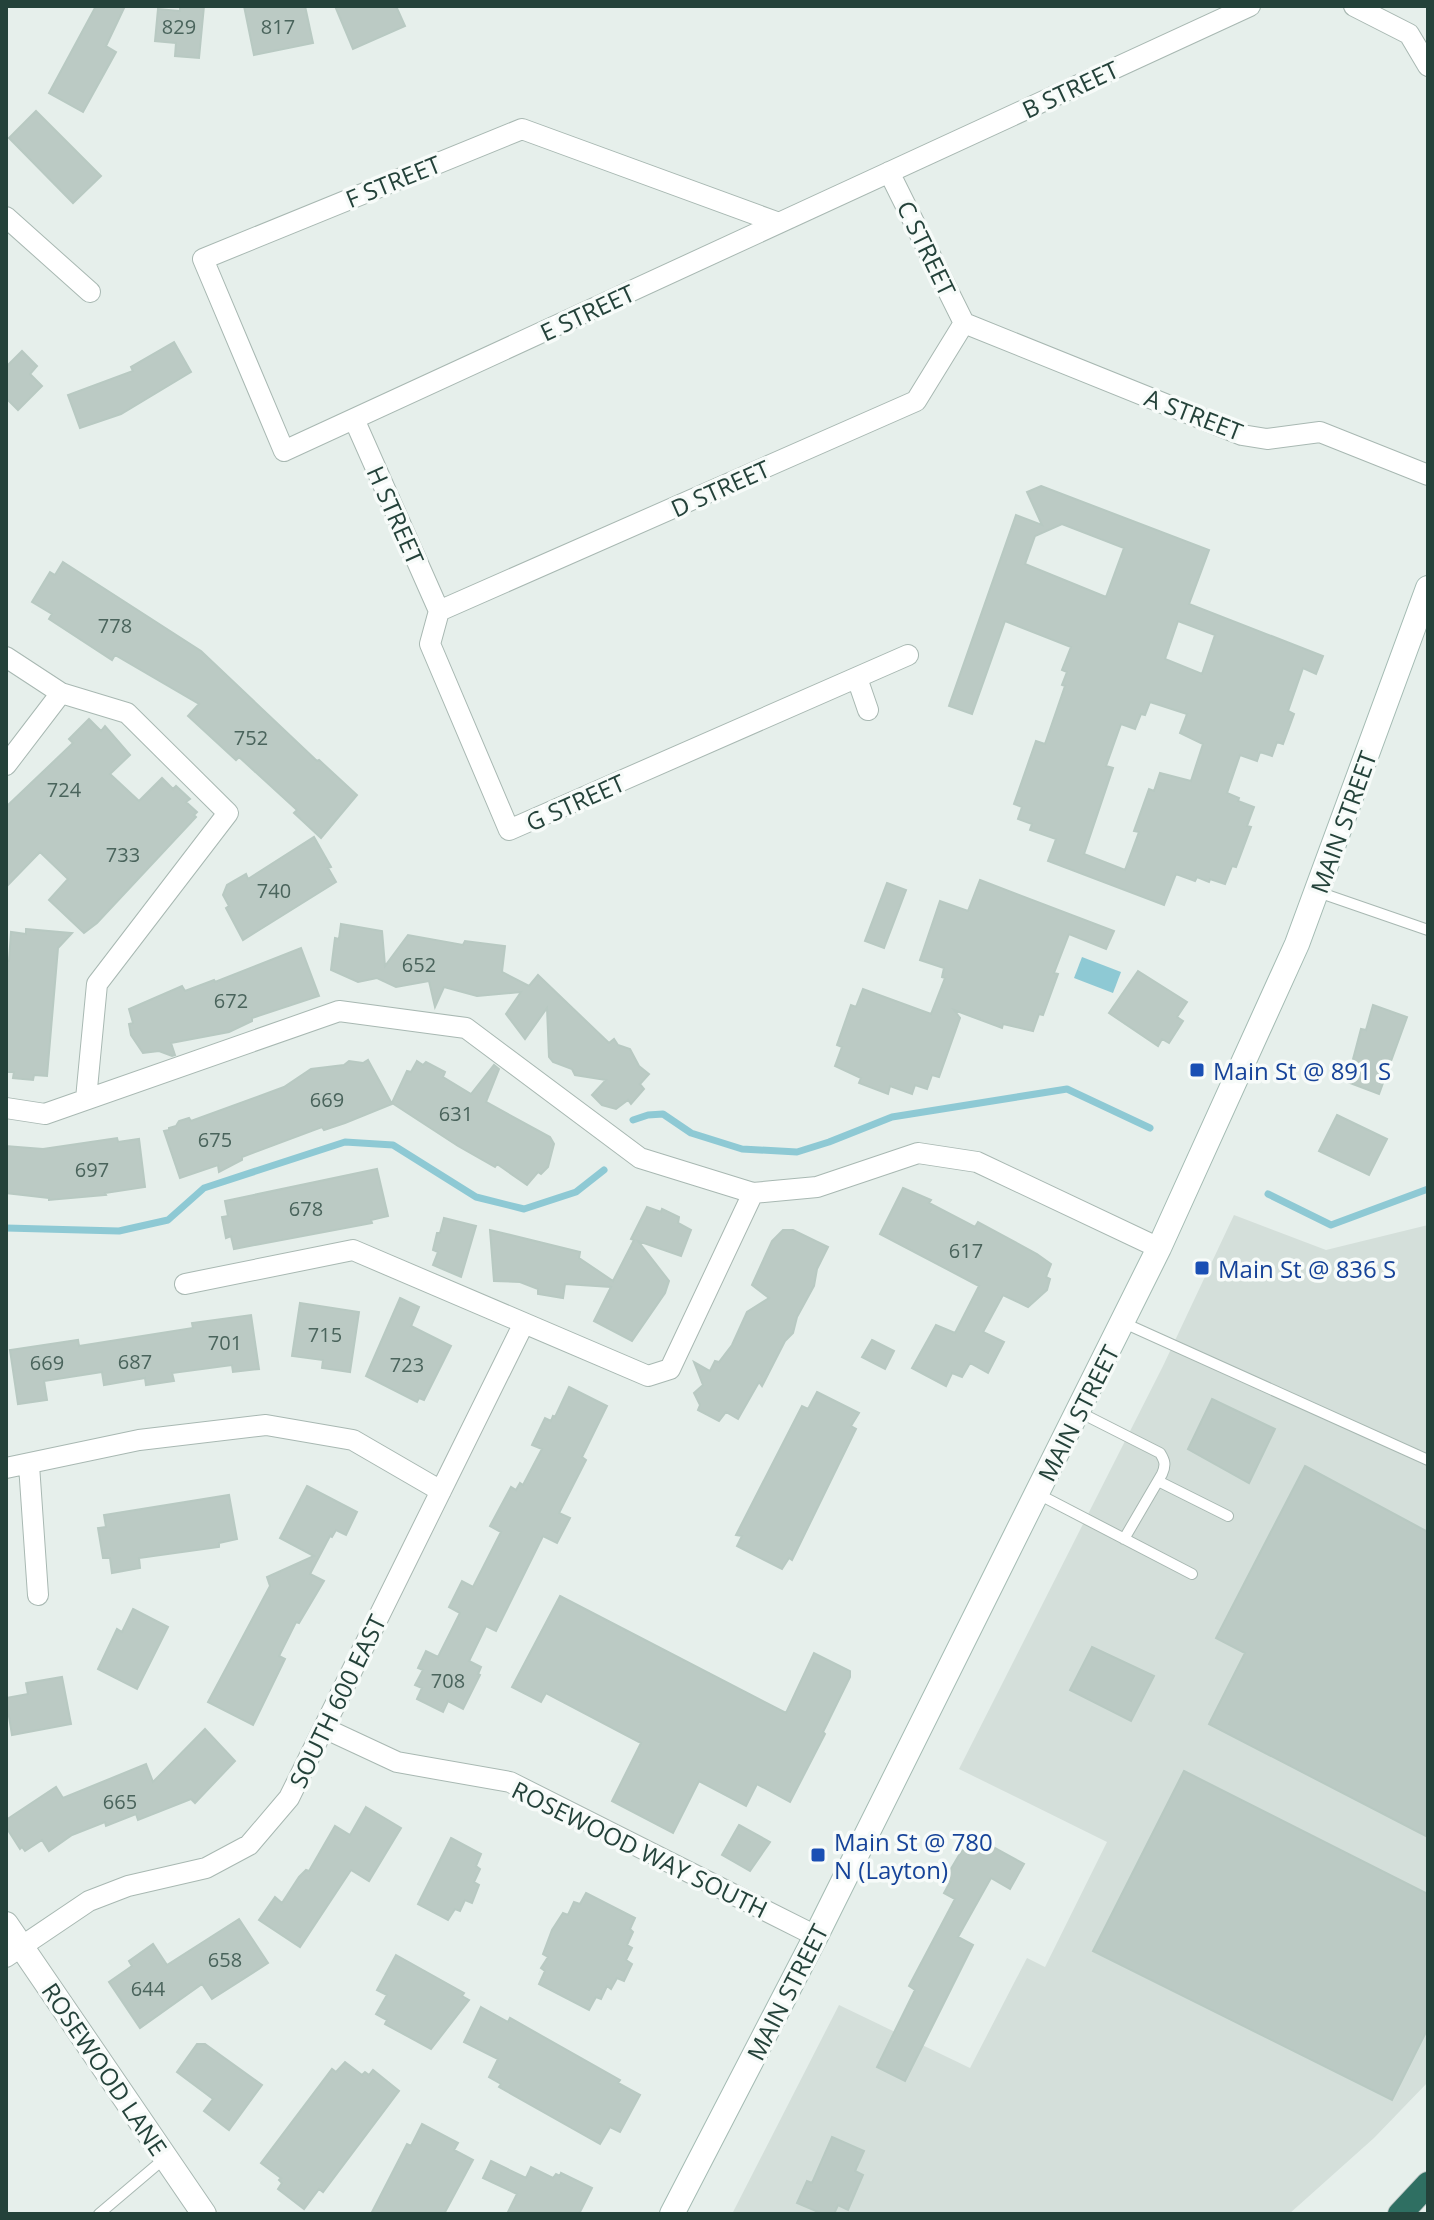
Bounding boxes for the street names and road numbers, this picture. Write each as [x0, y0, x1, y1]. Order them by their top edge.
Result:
street label: B STREET [1016, 52, 1124, 126]
street label: F STREET [341, 147, 445, 215]
street label: C STREET [890, 195, 964, 301]
street label: E STREET [534, 276, 640, 348]
street label: A STREET [1140, 380, 1248, 448]
street label: D STREET [665, 452, 775, 524]
street label: H STREET [360, 460, 432, 570]
street label: MAIN STREET [1302, 746, 1384, 898]
street label: G STREET [520, 766, 630, 838]
street label: MAIN STREET [1030, 1339, 1126, 1487]
street label: SOUTH 600 EAST [281, 1609, 393, 1793]
street label: ROSEWOOD WAY SOUTH [507, 1773, 773, 1925]
street label: MAIN STREET [739, 1918, 835, 2066]
street label: ROSEWOOD LANE [35, 1976, 175, 2162]

